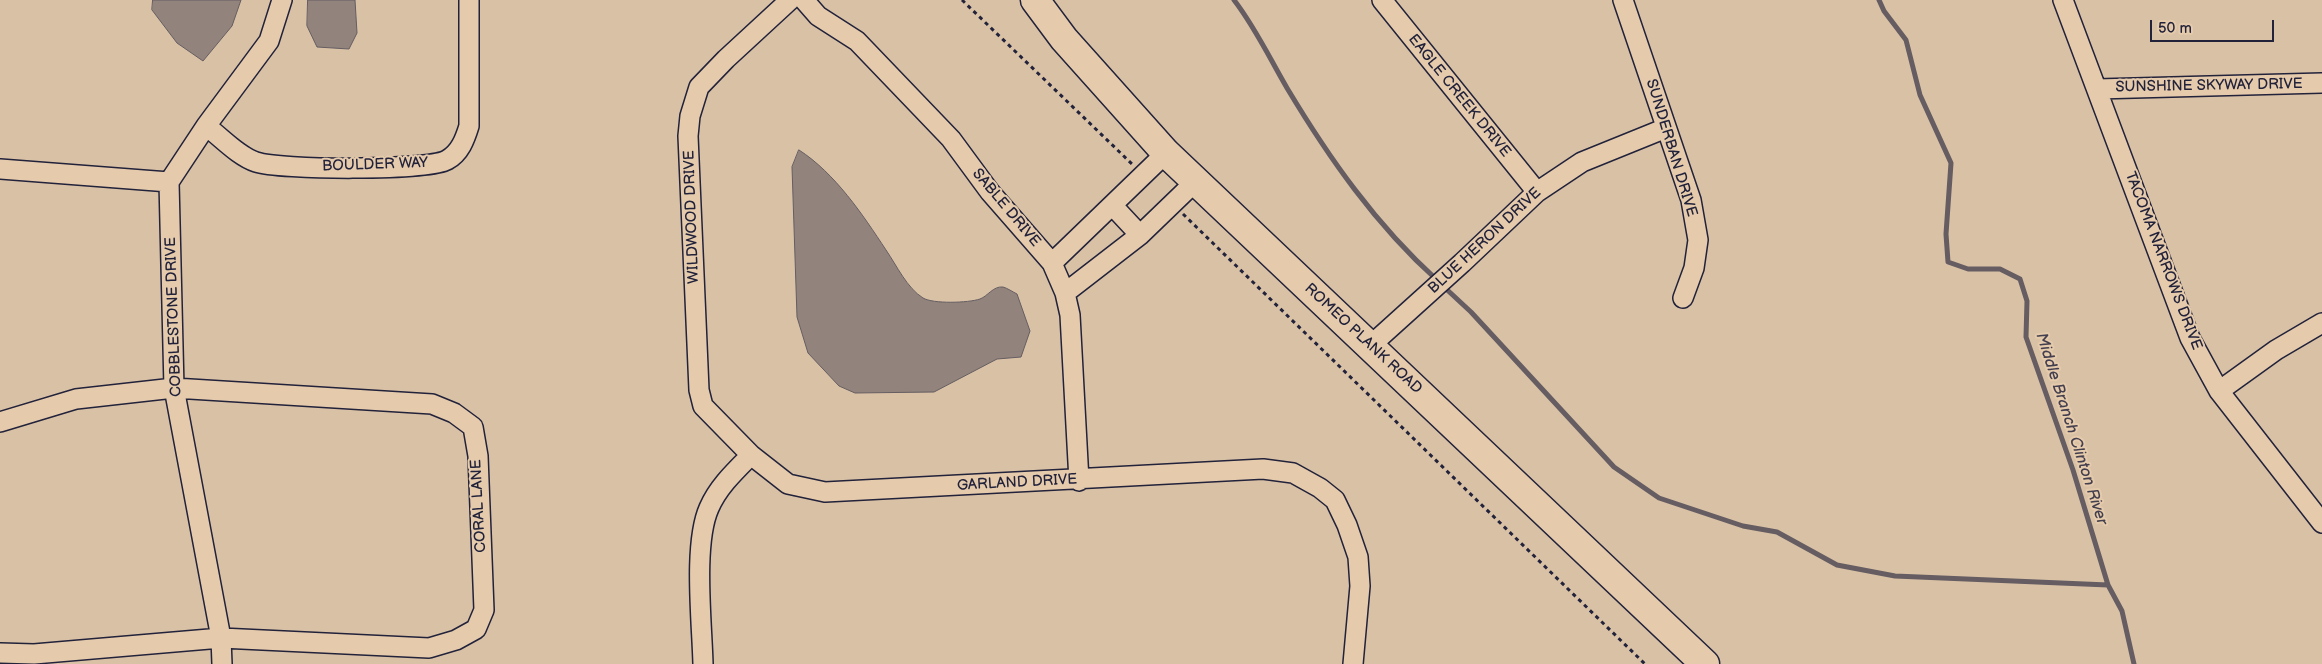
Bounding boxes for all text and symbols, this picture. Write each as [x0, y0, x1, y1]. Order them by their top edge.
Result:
scale bar [2152, 10, 2276, 42]
text: 50 m [2158, 19, 2192, 38]
street label: EAGLE CREEK DRIVE [1404, 31, 1514, 161]
street label: SUNSHINE SKYWAY DRIVE [2115, 75, 2303, 97]
street label: SUNDERBAN DRIVE [1641, 77, 1701, 219]
street label: WILDWOOD DRIVE [681, 150, 703, 284]
street label: BOULDER WAY [322, 154, 428, 176]
street label: SABLE DRIVE [968, 165, 1044, 251]
street label: TACOMA NARROWS DRIVE [2121, 169, 2205, 353]
street label: BLUE HERON DRIVE [1425, 184, 1545, 298]
street label: COBBLESTONE DRIVE [162, 237, 186, 397]
street label: ROMEO PLANK ROAD [1300, 280, 1426, 398]
water label: Middle Branch Clinton River [2031, 331, 2111, 527]
street label: CORAL LANE [468, 459, 490, 553]
street label: GARLAND DRIVE [956, 471, 1078, 495]

